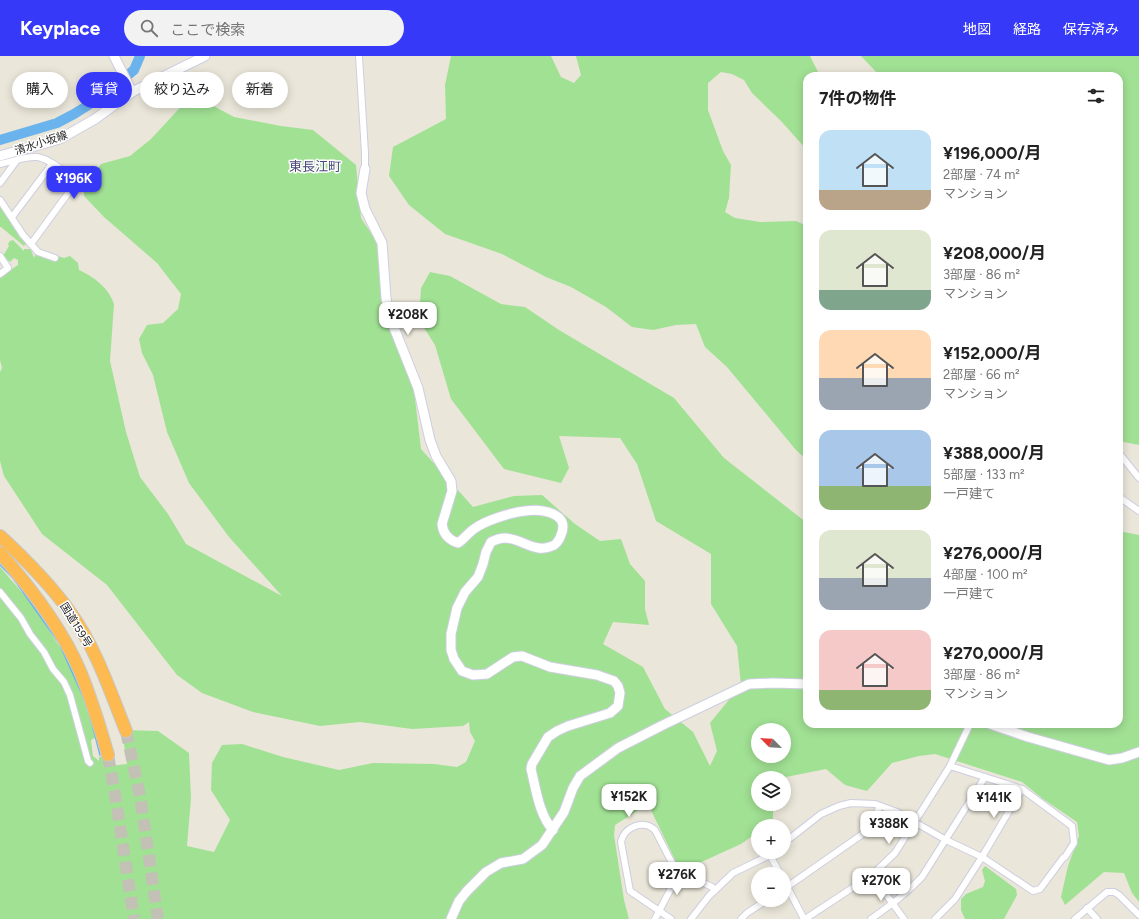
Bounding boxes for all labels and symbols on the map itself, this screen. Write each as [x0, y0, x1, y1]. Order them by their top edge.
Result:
street label: 清水小坂線 [13, 128, 69, 158]
district label: 東長江町 [289, 159, 341, 174]
pin: ¥196K [46, 166, 102, 200]
pin: ¥208K [380, 302, 436, 336]
street label: 国道159号 [57, 600, 95, 650]
north arrow [751, 723, 791, 763]
pin: ¥152K [601, 784, 657, 818]
pin: ¥141K [966, 785, 1022, 819]
pin: ¥388K [861, 811, 917, 845]
pin: ¥276K [649, 862, 705, 896]
pin: ¥270K [853, 868, 909, 902]

